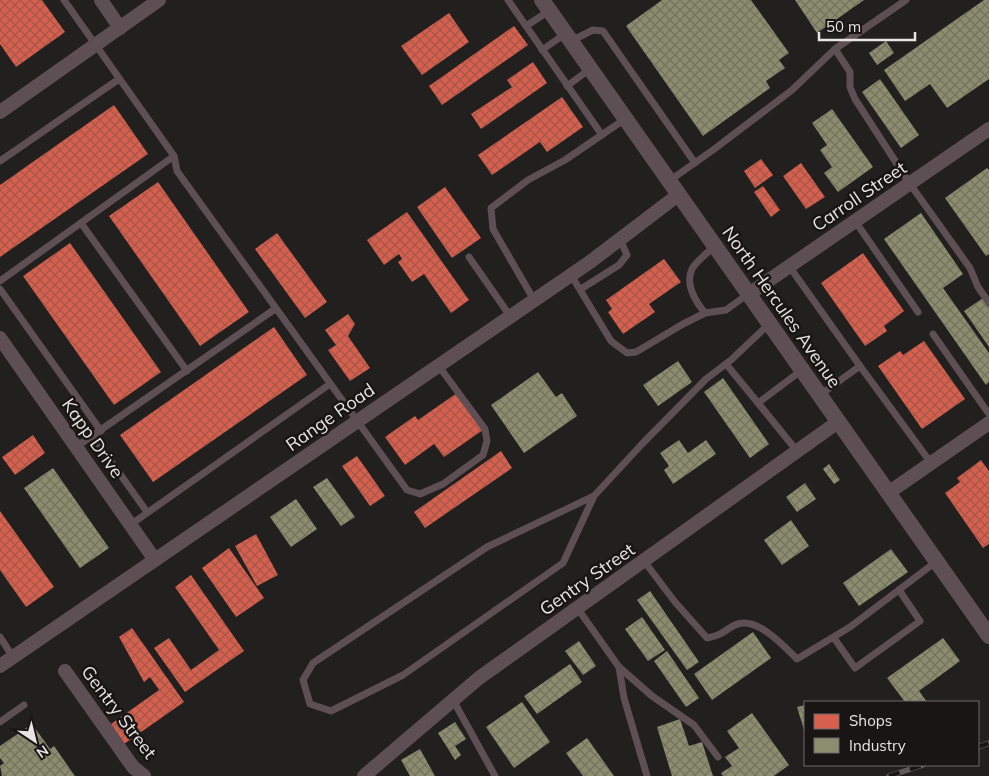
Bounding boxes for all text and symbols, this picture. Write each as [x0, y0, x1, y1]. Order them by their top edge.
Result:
scale bar [819, 10, 915, 42]
text: 50 m [826, 17, 861, 36]
street label: Carroll Street [807, 156, 911, 236]
street label: North Hercules Avenue [718, 222, 846, 392]
street label: Range Road [281, 378, 379, 456]
street label: Kapp Drive [57, 394, 129, 482]
street label: Gentry Street [535, 538, 639, 620]
street label: Gentry Street [76, 661, 162, 763]
legend [804, 701, 979, 766]
text: Shops [849, 711, 892, 730]
north arrow [10, 716, 60, 766]
text: Industry [849, 736, 906, 755]
text: N [33, 741, 52, 762]

